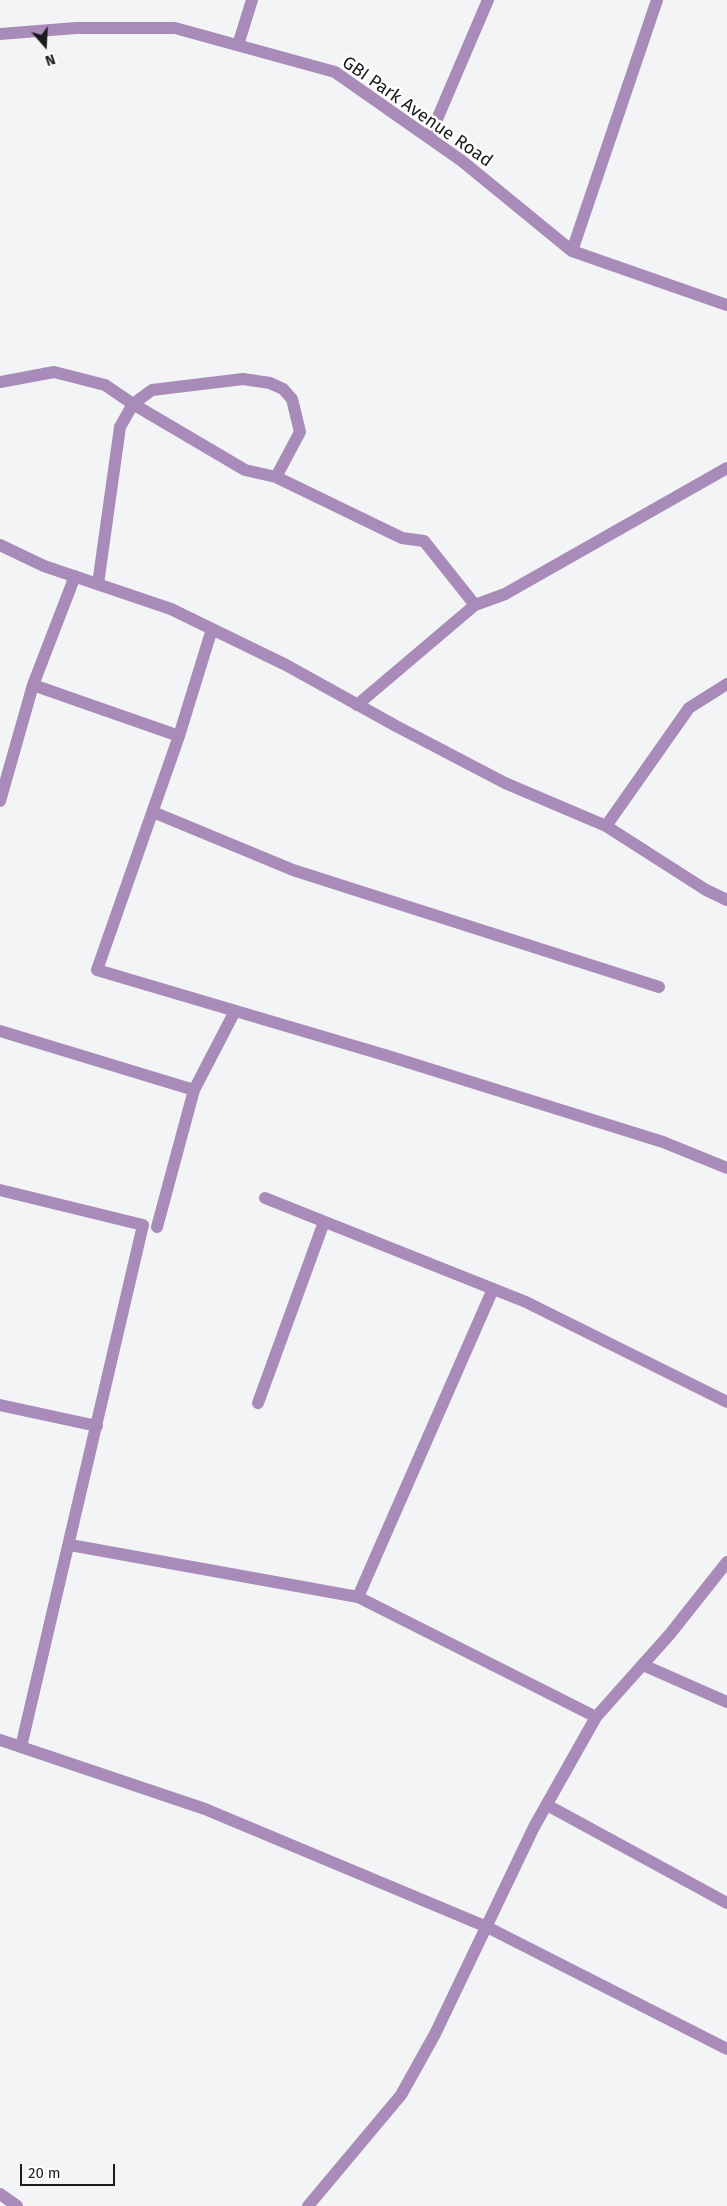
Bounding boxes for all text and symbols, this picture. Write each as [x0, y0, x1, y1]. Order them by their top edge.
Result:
north arrow [20, 20, 70, 70]
text: N [43, 50, 57, 69]
street label: GBI Park Avenue Road [338, 52, 496, 172]
scale bar [22, 2154, 118, 2186]
text: 20 m [28, 2164, 61, 2182]

